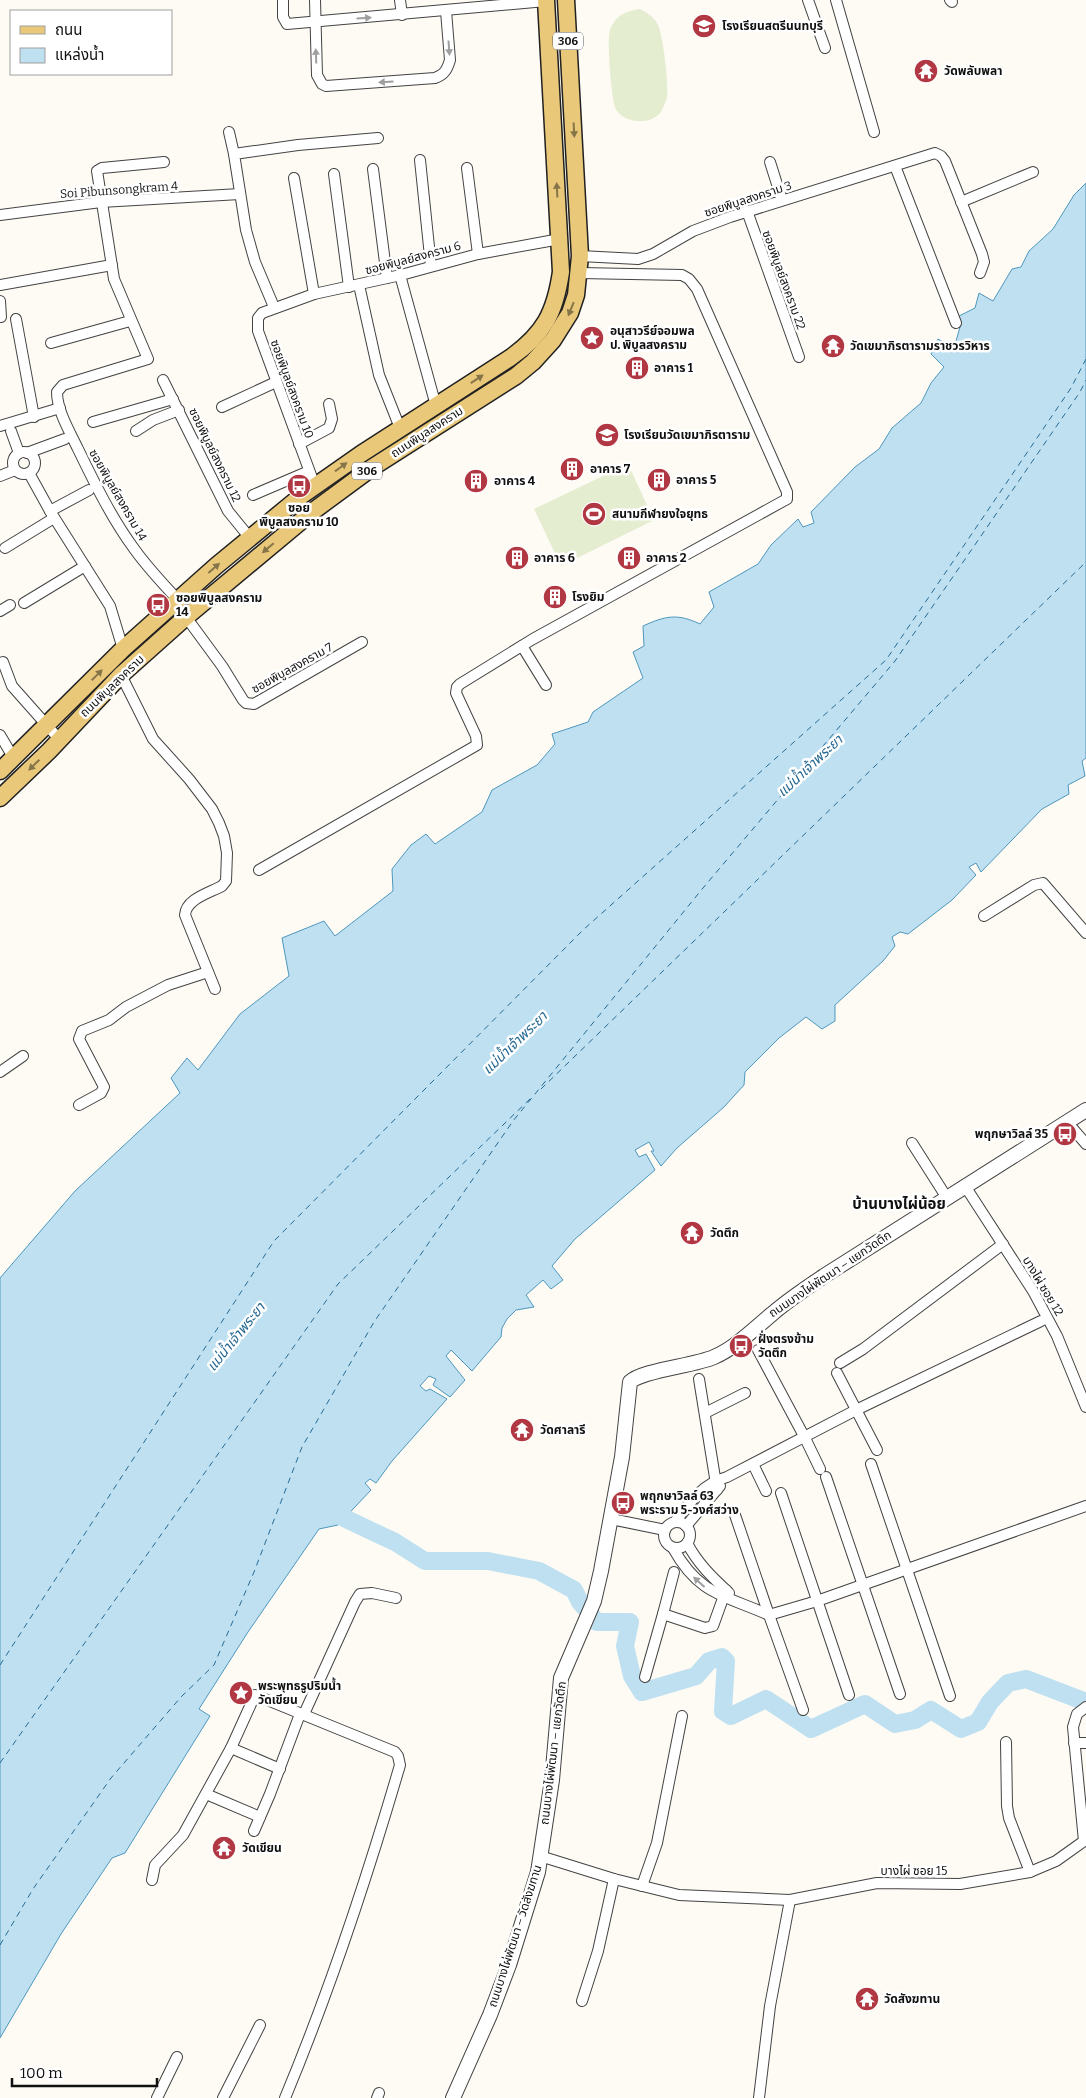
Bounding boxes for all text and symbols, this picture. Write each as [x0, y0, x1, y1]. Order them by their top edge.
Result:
legend [10, 10, 172, 75]
school or university icon: โรงเรียนสตรีนนทบุรี [691, 13, 717, 39]
one-way arrow [356, 14, 372, 22]
place label: โรงเรียนสตรีนนทบุรี [722, 19, 823, 33]
text: ถนน [55, 21, 82, 39]
road number: 306 [553, 32, 583, 49]
one-way arrow [445, 40, 453, 56]
text: แหล่งน้ำ [55, 44, 104, 64]
one-way arrow [311, 48, 319, 64]
temple icon: วัดพลับพลา [913, 58, 939, 84]
place label: วัดพลับพลา [944, 64, 1002, 78]
one-way arrow [378, 78, 394, 86]
one-way arrow [570, 123, 578, 139]
street label: ซอยพิบูลสงคราม 3 [702, 178, 794, 220]
street label: Soi Pibunsongkram 4 [60, 179, 178, 201]
one-way arrow [553, 182, 561, 198]
street label: ซอยพิบูลย์สงคราม 22 [760, 229, 808, 331]
street label: ซอยพิบูลย์สงคราม 6 [364, 238, 462, 278]
one-way arrow [567, 302, 575, 317]
place label: อนุสาวรีย์จอมพล ป. พิบูลสงคราม [610, 324, 695, 353]
place icon: อนุสาวรีย์จอมพล ป. พิบูลสงคราม [579, 325, 605, 351]
temple icon: วัดเขมาภิรตารามราชวรวิหาร [820, 333, 846, 359]
street label: ซอยพิบูลย์สงคราม 10 [268, 338, 316, 440]
place label: วัดเขมาภิรตารามราชวรวิหาร [850, 339, 990, 353]
building icon: อาคาร 1 [624, 355, 650, 381]
place label: อาคาร 1 [654, 361, 694, 375]
one-way arrow [470, 374, 484, 383]
street label: ถนนพิบูลสงคราม [388, 403, 466, 461]
street label: ซอยพิบูลย์สงคราม 12 [186, 406, 244, 504]
school or university icon: โรงเรียนวัดเขมาภิรตาราม [594, 422, 620, 448]
place label: โรงเรียนวัดเขมาภิรตาราม [624, 428, 750, 442]
street label: ซอยพิบูลย์สงคราม 14 [86, 447, 150, 543]
building icon: อาคาร 7 [559, 456, 585, 482]
one-way arrow [335, 462, 348, 472]
road number: 306 [352, 462, 382, 480]
place label: อาคาร 7 [590, 462, 631, 476]
building icon: อาคาร 5 [646, 467, 672, 493]
building icon: อาคาร 4 [463, 468, 489, 494]
bus stop icon: ซอย พิบูลสงคราม 10 [286, 473, 312, 499]
place label: อาคาร 5 [676, 473, 717, 487]
place label: อาคาร 4 [494, 474, 536, 488]
place label: ซอย พิบูลสงคราม 10 [259, 501, 339, 530]
sports icon: สนามกีฬายงใจยุทธ [581, 501, 607, 527]
place label: สนามกีฬายงใจยุทธ [612, 507, 708, 521]
one-way arrow [262, 543, 275, 554]
building icon: อาคาร 6 [504, 545, 530, 571]
building icon: อาคาร 2 [616, 545, 642, 571]
place label: อาคาร 6 [534, 551, 575, 565]
place label: อาคาร 2 [646, 551, 687, 565]
one-way arrow [208, 563, 220, 574]
building icon: โรงยิม [542, 584, 568, 610]
place label: โรงยิม [572, 590, 604, 604]
place label: ซอยพิบูลสงคราม 14 [176, 591, 262, 619]
bus stop icon: ซอยพิบูลสงคราม 14 [145, 592, 171, 618]
street label: ซอยพิบูลสงคราม 7 [249, 640, 335, 696]
street label: ถนนพิบูลสงคราม [77, 652, 147, 720]
one-way arrow [90, 669, 102, 681]
water label: แม่น้ำเจ้าพระยา [772, 729, 847, 801]
one-way arrow [28, 759, 40, 771]
water label: แม่น้ำเจ้าพระยา [478, 1006, 552, 1078]
bus stop icon: พฤกษาวิลล์ 35 [1052, 1121, 1078, 1147]
place label: พฤกษาวิลล์ 35 [975, 1127, 1048, 1141]
district label: บ้านบางไผ่น้อย [852, 1195, 946, 1213]
temple icon: วัดตึก [679, 1220, 705, 1246]
place label: วัดตึก [710, 1226, 739, 1240]
street label: ถนนบางไผ่พัฒนา – แยกวัดตึก [766, 1228, 894, 1320]
street label: บางไผ่ ซอย 12 [1020, 1254, 1066, 1318]
water label: แม่น้ำเจ้าพระยา [202, 1297, 270, 1375]
place label: ฝั่งตรงข้าม วัดตึก [758, 1330, 814, 1360]
bus stop icon: ฝั่งตรงข้าม วัดตึก [728, 1333, 754, 1359]
temple icon: วัดศาลารี [509, 1417, 535, 1443]
place label: วัดศาลารี [540, 1423, 586, 1437]
place label: พฤกษาวิลล์ 63 พระราม 5-วงศ์สว่าง [640, 1489, 739, 1517]
bus stop icon: พฤกษาวิลล์ 63 พระราม 5-วงศ์สว่าง [610, 1490, 636, 1516]
one-way arrow [693, 1576, 706, 1587]
place label: พระพุทธรูปริมน้ำ วัดเขียน [258, 1677, 341, 1707]
place icon: พระพุทธรูปริมน้ำ วัดเขียน [228, 1680, 254, 1706]
street label: ถนนบางไผ่พัฒนา – แยกวัดตึก [537, 1680, 569, 1826]
temple icon: วัดเขียน [211, 1835, 237, 1861]
place label: วัดเขียน [242, 1841, 282, 1855]
street label: ถนนบางไผ่พัฒนา – วัดสังฆทาน [485, 1863, 545, 2009]
street label: บางไผ่ ซอย 15 [881, 1864, 947, 1878]
temple icon: วัดสังฆทาน [854, 1986, 880, 2012]
place label: วัดสังฆทาน [884, 1992, 940, 2006]
scale bar [12, 2056, 158, 2088]
text: 100 m [20, 2064, 63, 2082]

